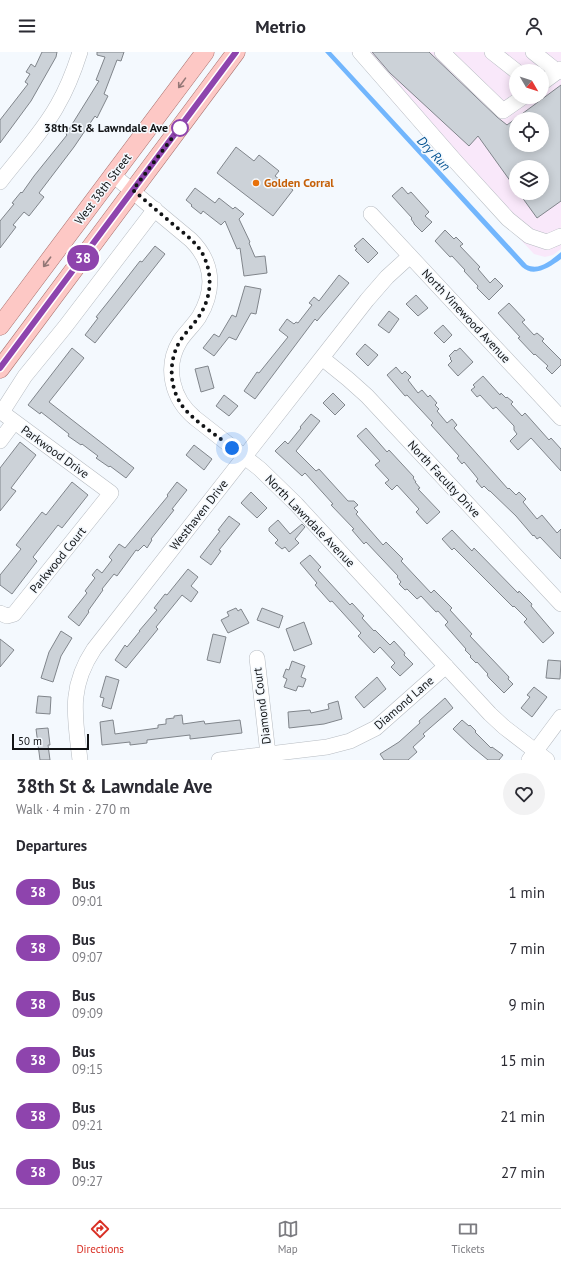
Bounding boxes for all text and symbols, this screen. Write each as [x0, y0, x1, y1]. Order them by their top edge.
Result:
icon: menu [16, 15, 38, 37]
text: Metrio [255, 15, 306, 38]
icon: person [523, 15, 545, 37]
north arrow [509, 64, 549, 104]
map controls [509, 64, 549, 200]
one-way arrow [177, 77, 186, 88]
button: locate [509, 112, 549, 152]
marker: 38th St & Lawndale Ave [171, 119, 189, 137]
place label: 38th St & Lawndale Ave [44, 120, 168, 135]
water label: Dry Run [413, 132, 454, 175]
street label: West 38th Street [71, 150, 134, 227]
button: layers [509, 160, 549, 200]
place label: Golden Corral [264, 175, 334, 190]
marker: Golden Corral [251, 178, 261, 188]
line badge: 38 [65, 245, 101, 271]
text: 38 [75, 249, 91, 267]
one-way arrow [43, 257, 52, 268]
street label: North Vinewood Avenue [419, 265, 514, 366]
street label: Parkwood Drive [18, 422, 92, 481]
street label: North Faculty Drive [405, 437, 484, 520]
your location [222, 438, 242, 458]
street label: North Lawndale Avenue [262, 471, 358, 570]
street label: Westhaven Drive [166, 476, 231, 553]
street label: Parkwood Court [26, 523, 89, 596]
street label: Diamond Court [249, 667, 274, 745]
street label: Diamond Lane [371, 673, 437, 733]
scale bar [12, 732, 89, 751]
text: 50 m [18, 734, 42, 748]
button: heart [503, 773, 545, 815]
text: 38th St & Lawndale Ave [16, 774, 212, 798]
text: Walk · 4 min · 270 m [16, 801, 130, 818]
text: Departures [16, 836, 87, 855]
text: Bus [72, 874, 95, 893]
text: 38 [30, 883, 46, 901]
text: 1 min [508, 883, 545, 902]
text: 09:01 [72, 893, 103, 910]
text: Bus [72, 930, 95, 949]
text: 38 [30, 939, 46, 957]
text: 7 min [509, 939, 545, 958]
text: 09:07 [72, 949, 103, 966]
text: Bus [72, 986, 95, 1005]
text: 38 [30, 995, 46, 1013]
text: 9 min [508, 995, 545, 1014]
text: 09:09 [72, 1005, 103, 1022]
text: Bus [72, 1042, 95, 1061]
text: 38 [30, 1051, 46, 1069]
text: 15 min [500, 1051, 545, 1070]
text: 09:15 [72, 1061, 103, 1078]
text: Bus [72, 1098, 95, 1117]
text: 38 [30, 1107, 46, 1125]
text: 21 min [500, 1107, 545, 1126]
text: 09:21 [72, 1117, 103, 1134]
text: Bus [72, 1154, 95, 1173]
text: 38 [30, 1163, 46, 1181]
text: 27 min [501, 1163, 545, 1182]
text: 09:27 [72, 1173, 103, 1190]
tab: Directions [76, 1218, 124, 1256]
tab: Map [277, 1218, 299, 1256]
tab: Tickets [451, 1218, 485, 1256]

